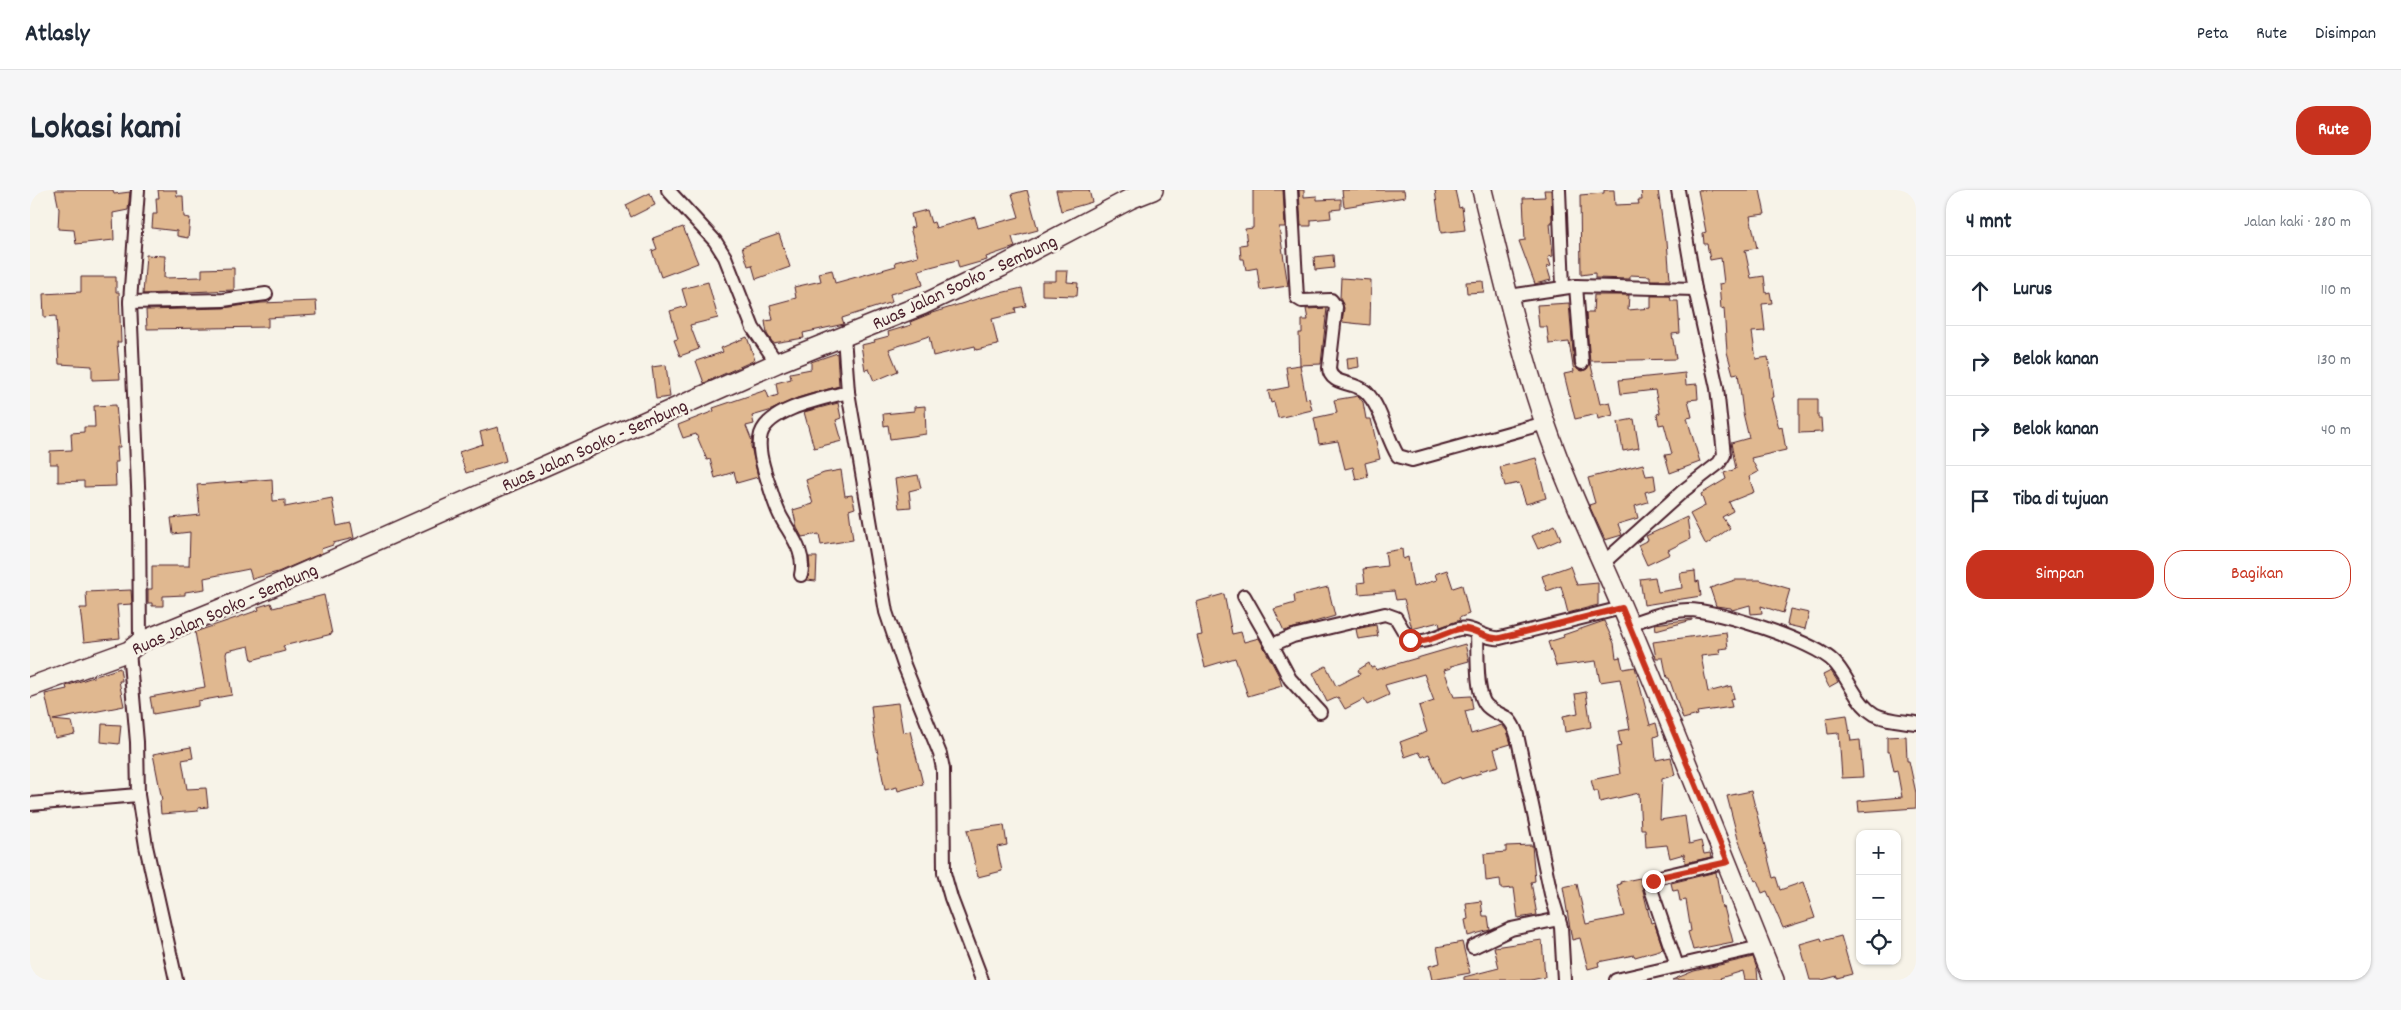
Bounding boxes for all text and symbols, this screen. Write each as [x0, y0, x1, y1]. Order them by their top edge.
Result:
text: Atlasly [25, 18, 89, 52]
text: Peta [2197, 22, 2228, 47]
text: Rute [2256, 22, 2287, 47]
text: Disimpan [2315, 22, 2376, 47]
text: Lokasi kami [30, 105, 181, 155]
button: Rute [2296, 106, 2371, 155]
text: 4 mnt [1966, 208, 2011, 238]
text: Jalan kaki · 280 m [2244, 211, 2351, 234]
street label: Ruas Jalan Sooko - Sembung [869, 229, 1062, 339]
icon: ahead [1966, 277, 1994, 305]
text: Lurus [2013, 277, 2052, 304]
text: 110 m [2321, 279, 2351, 302]
icon: right [1966, 347, 1994, 375]
text: Belok kanan [2013, 347, 2099, 374]
text: 130 m [2317, 349, 2351, 372]
street label: Ruas Jalan Sooko - Sembung [498, 394, 693, 500]
icon: right [1966, 417, 1994, 445]
text: Belok kanan [2013, 417, 2099, 444]
text: 40 m [2321, 419, 2351, 442]
icon: arrive [1966, 487, 1994, 515]
text: Tiba di tujuan [2013, 487, 2108, 514]
button: Simpan [1966, 550, 2154, 599]
button: Bagikan [2164, 550, 2351, 599]
street label: Ruas Jalan Sooko - Sembung [128, 558, 323, 664]
route start [1399, 629, 1422, 652]
map controls [1856, 830, 1901, 965]
button: + [1856, 830, 1901, 875]
route end [1642, 870, 1665, 893]
button: − [1856, 875, 1901, 920]
button: locate [1856, 920, 1901, 965]

